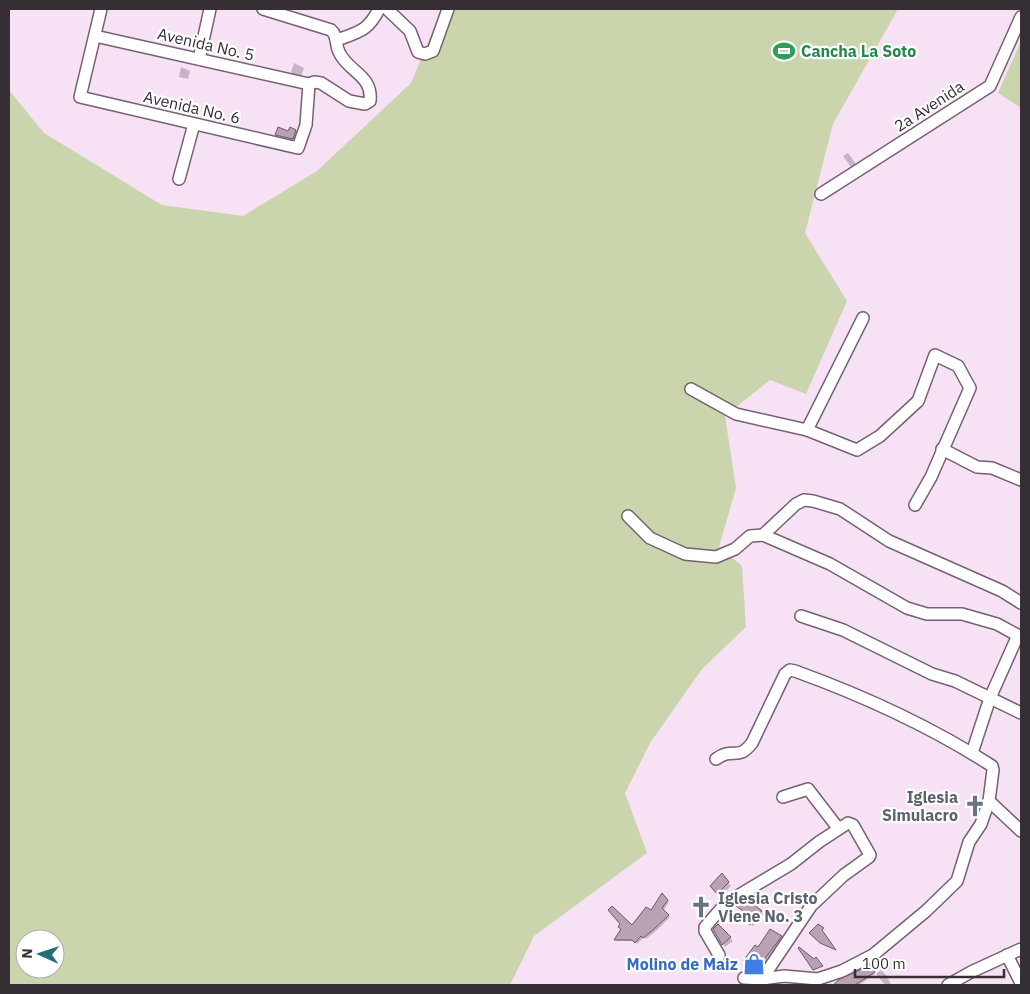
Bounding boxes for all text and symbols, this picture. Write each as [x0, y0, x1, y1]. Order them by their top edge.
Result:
street label: Avenida No. 5 [156, 23, 256, 65]
sports icon: Cancha La Soto [771, 38, 797, 64]
place label: Cancha La Soto [801, 41, 916, 61]
street label: 2a Avenida [890, 76, 968, 136]
street label: Avenida No. 6 [142, 86, 242, 128]
place label: Iglesia Simulacro [882, 787, 958, 825]
church icon: Iglesia Simulacro [962, 793, 988, 819]
place label: Iglesia Cristo Viene No. 3 [718, 888, 818, 926]
church icon: Iglesia Cristo Viene No. 3 [688, 894, 714, 920]
north arrow [15, 929, 65, 979]
scale bar [855, 946, 1004, 978]
text: N [18, 948, 36, 959]
shop icon: Molino de Maiz [741, 951, 767, 977]
place label: Molino de Maiz [627, 954, 738, 974]
text: 100 m [862, 954, 906, 973]

